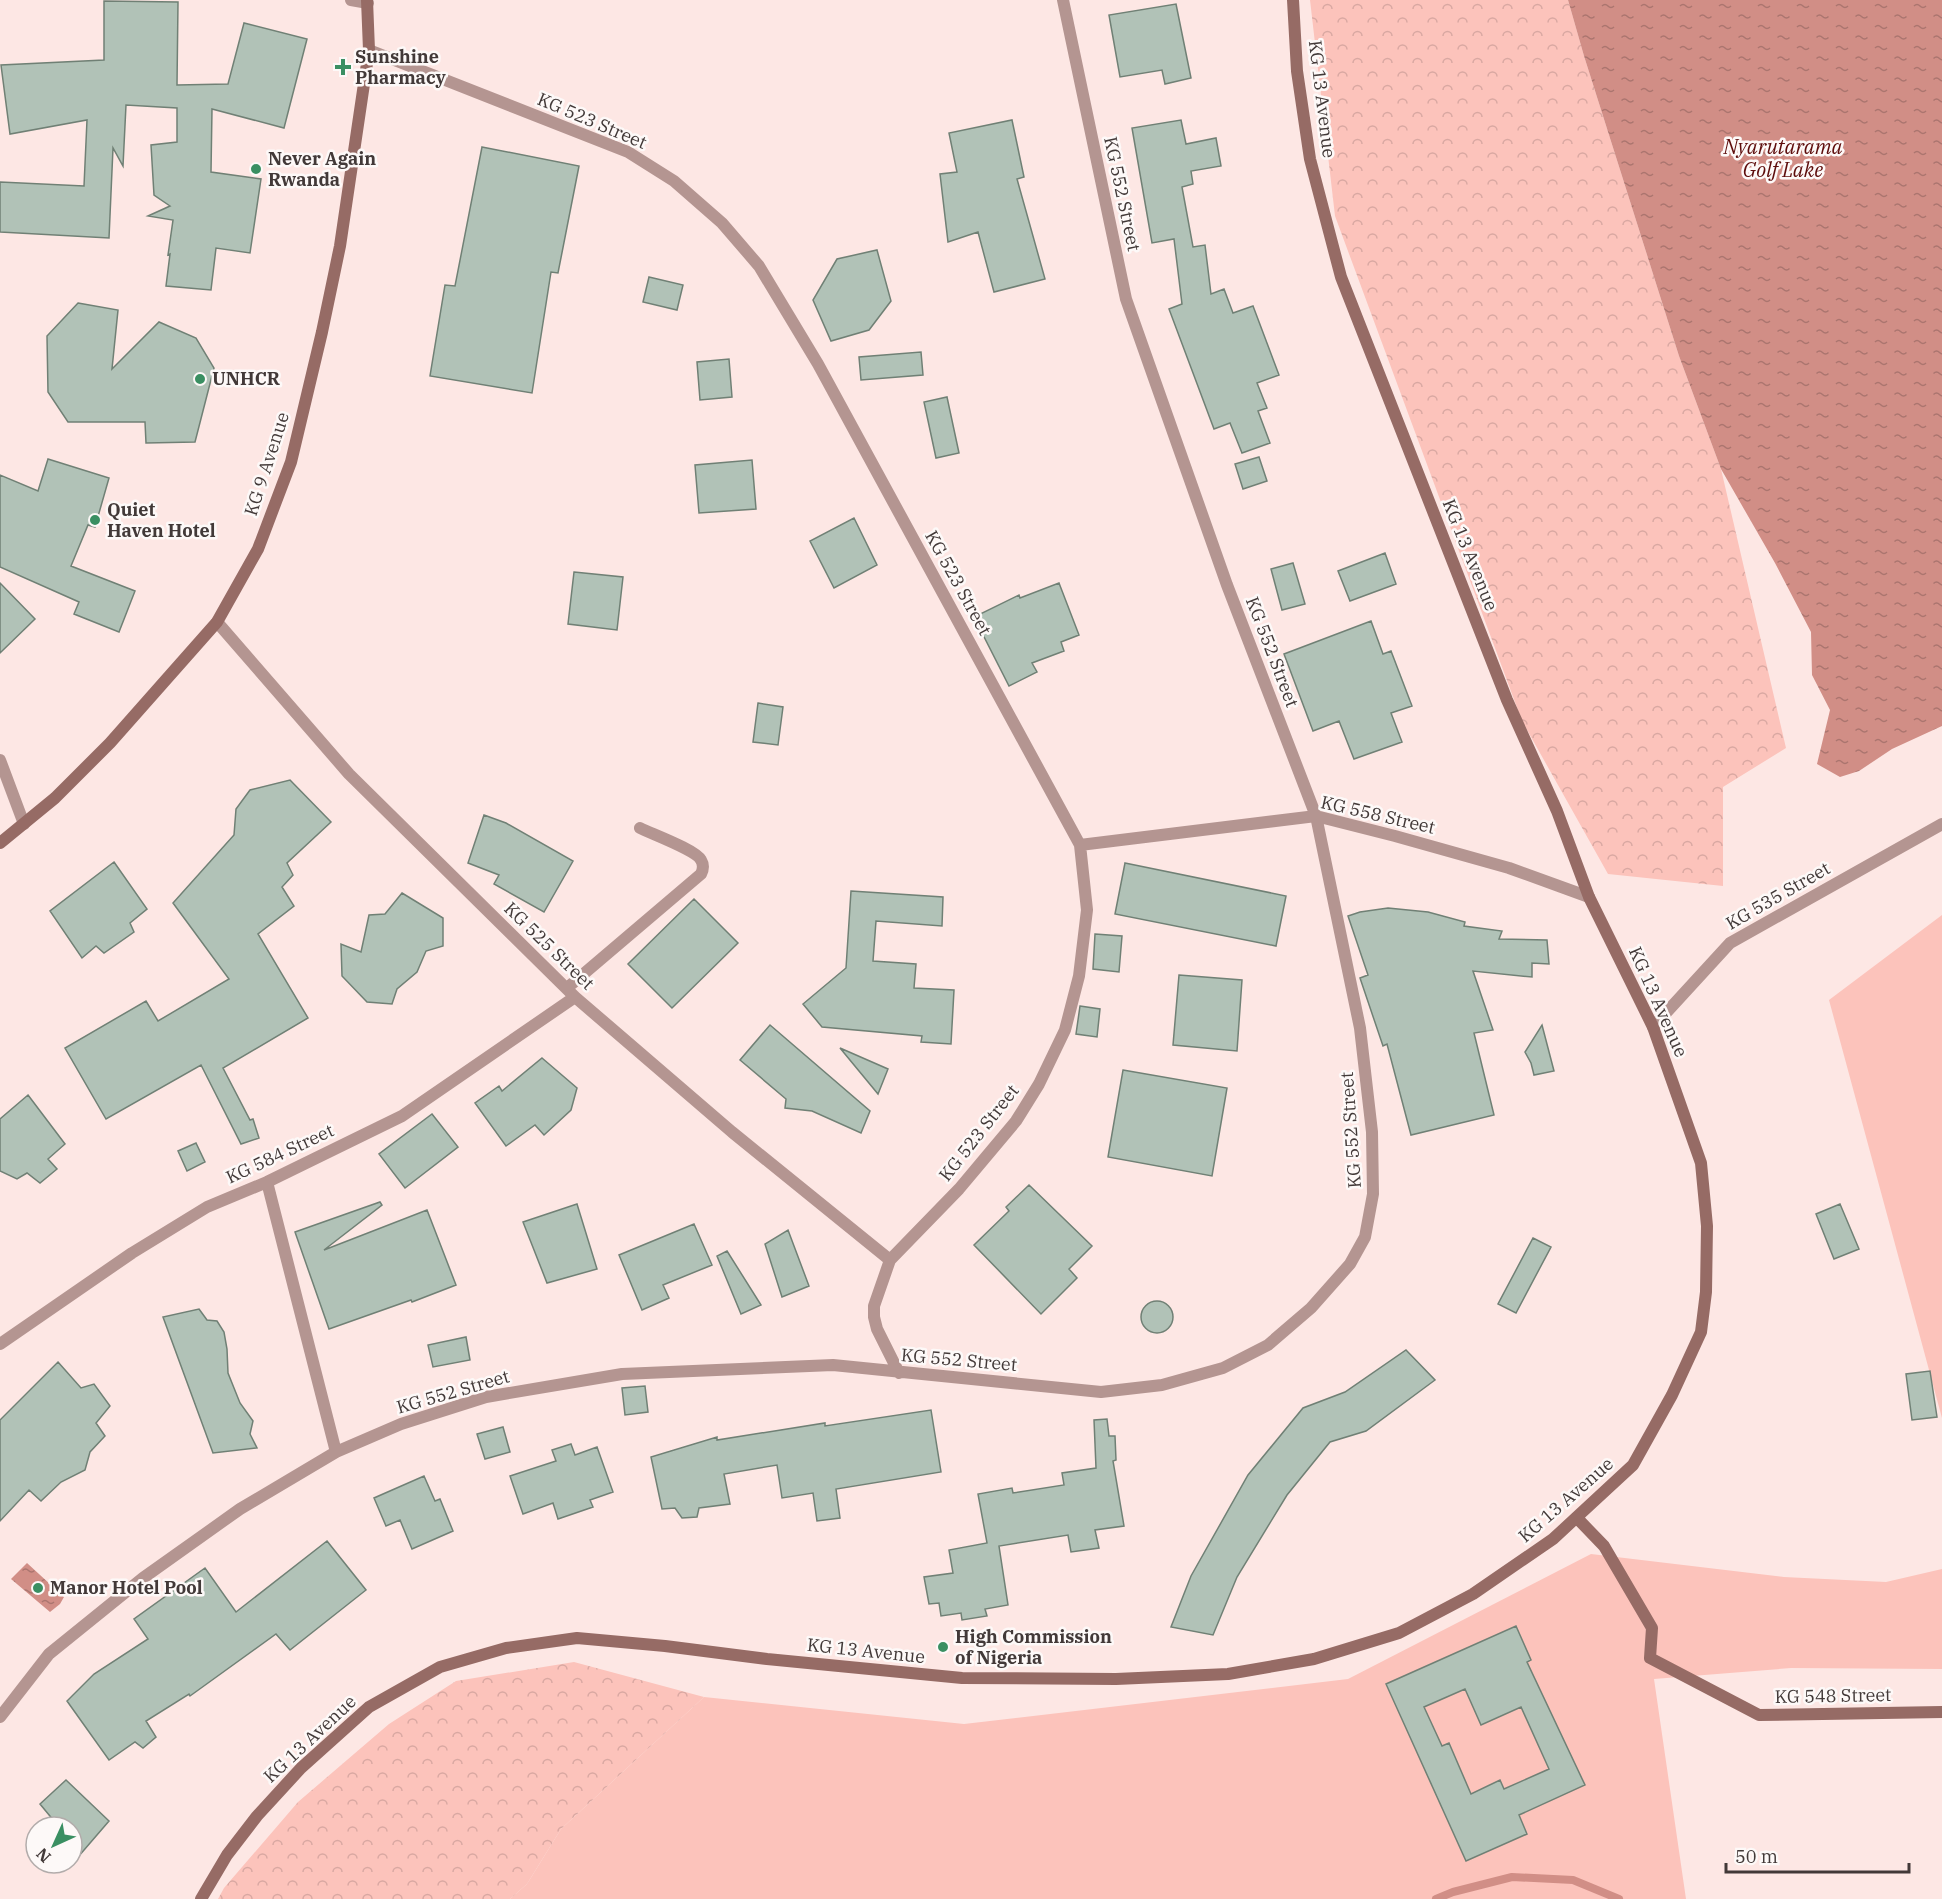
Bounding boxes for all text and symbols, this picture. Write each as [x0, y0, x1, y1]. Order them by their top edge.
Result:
street label: KG 13 Avenue [1304, 39, 1341, 159]
place label: Sunshine Pharmacy [355, 45, 447, 89]
marker: Sunshine Pharmacy [336, 60, 350, 74]
street label: KG 523 Street [534, 87, 650, 154]
water label: Nyarutarama Golf Lake [1723, 133, 1843, 183]
street label: KG 552 Street [1099, 134, 1146, 253]
place label: Never Again Rwanda [268, 147, 376, 191]
marker: Never Again Rwanda [249, 162, 263, 176]
place label: UNHCR [212, 367, 280, 390]
marker: UNHCR [193, 372, 207, 386]
street label: KG 9 Avenue [239, 409, 294, 519]
street label: KG 13 Avenue [1438, 496, 1503, 614]
place label: Quiet Haven Hotel [107, 498, 216, 542]
marker: Quiet Haven Hotel [88, 513, 102, 527]
street label: KG 523 Street [920, 526, 997, 639]
street label: KG 552 Street [1241, 593, 1304, 710]
street label: KG 558 Street [1319, 790, 1437, 839]
street label: KG 535 Street [1722, 856, 1834, 935]
street label: KG 525 Street [499, 897, 599, 994]
street label: KG 13 Avenue [1624, 943, 1693, 1061]
street label: KG 552 Street [1335, 1071, 1366, 1189]
street label: KG 523 Street [934, 1080, 1024, 1186]
street label: KG 584 Street [222, 1118, 337, 1189]
street label: KG 552 Street [900, 1343, 1018, 1376]
street label: KG 552 Street [394, 1364, 512, 1419]
street label: KG 13 Avenue [1513, 1452, 1618, 1547]
place label: Manor Hotel Pool [50, 1576, 203, 1599]
marker: Manor Hotel Pool [31, 1581, 45, 1595]
place label: High Commission of Nigeria [955, 1625, 1112, 1669]
street label: KG 13 Avenue [806, 1633, 926, 1668]
marker: High Commission of Nigeria [936, 1640, 950, 1654]
street label: KG 548 Street [1775, 1683, 1891, 1708]
street label: KG 13 Avenue [258, 1690, 361, 1787]
north arrow [24, 1815, 84, 1875]
scale bar [1726, 1836, 1909, 1874]
text: N [32, 1844, 55, 1867]
text: 50 m [1735, 1845, 1778, 1868]

